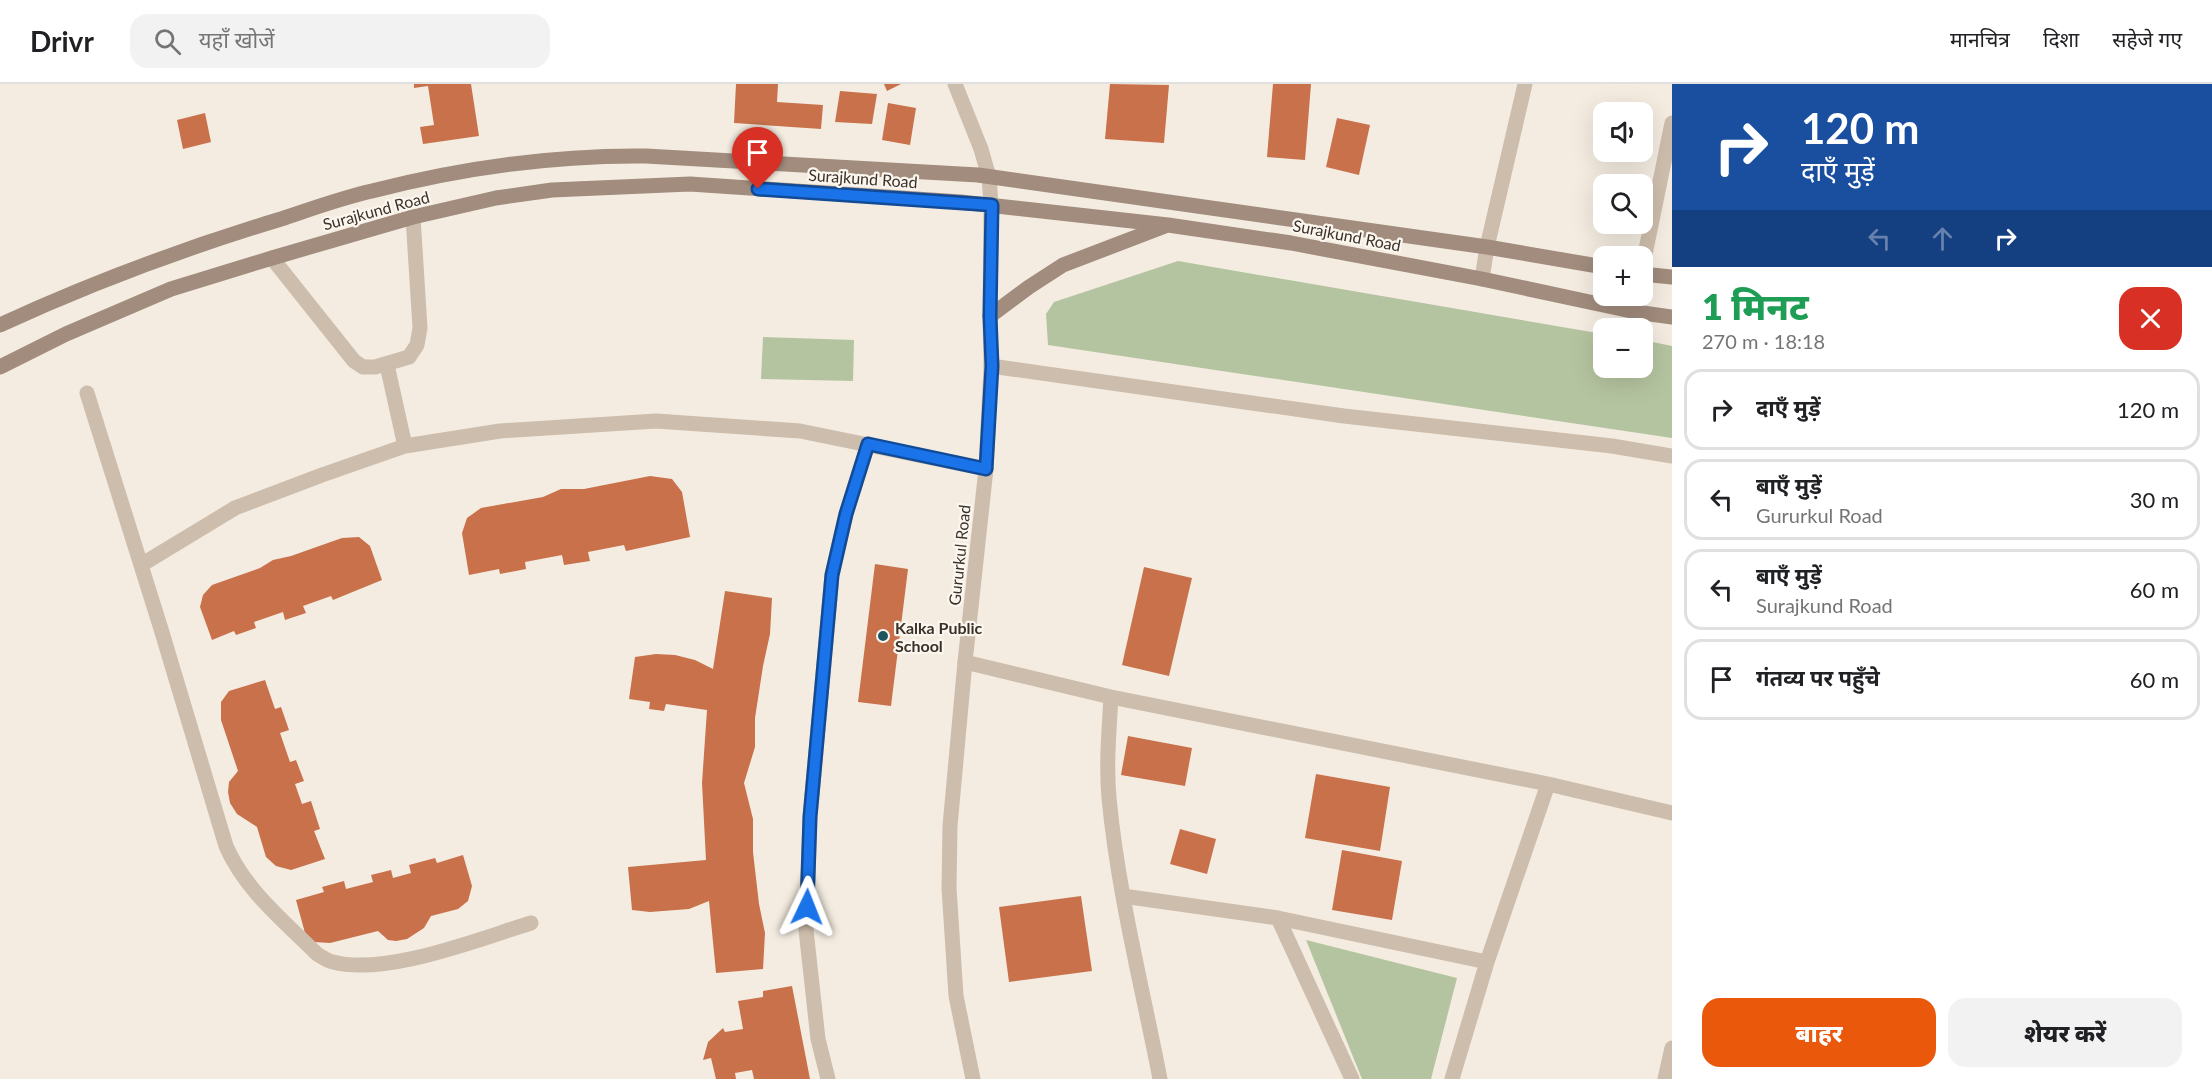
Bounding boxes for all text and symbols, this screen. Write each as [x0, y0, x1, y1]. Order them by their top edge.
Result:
search box [130, 14, 550, 68]
text: Drivr [30, 24, 94, 58]
icon: search [151, 25, 184, 58]
text: यहाँ खोजें [199, 26, 275, 53]
text: मानचित्र [1950, 26, 2010, 51]
text: दिशा [2043, 26, 2079, 51]
text: सहेजे गए [2112, 26, 2182, 51]
map controls [1593, 102, 1653, 378]
button: sound [1593, 102, 1653, 162]
text: 120 m [1801, 103, 1919, 153]
icon: right [1702, 108, 1780, 186]
pin [732, 127, 783, 189]
icon: arrive [741, 136, 774, 169]
text: दाएँ मुड़ें [1801, 154, 1875, 187]
street label: Surajkund Road [808, 165, 918, 191]
button: search [1593, 174, 1653, 234]
street label: Surajkund Road [321, 187, 431, 233]
street label: Surajkund Road [1291, 215, 1403, 255]
icon: left [1863, 222, 1896, 255]
icon: ahead [1926, 222, 1959, 255]
icon: right [1989, 222, 2022, 255]
button: + [1593, 246, 1653, 306]
text: 1 मिनट [1702, 284, 1809, 328]
button: close [2119, 287, 2182, 350]
button: − [1593, 318, 1653, 378]
text: 270 m · 18:18 [1702, 329, 1825, 353]
icon: right [1705, 393, 1738, 426]
text: दाएँ मुड़ें [1756, 394, 1820, 421]
text: 120 m [2117, 396, 2179, 423]
text: बाएँ मुड़ें [1756, 472, 1822, 499]
icon: left [1705, 483, 1738, 516]
text: 30 m [2130, 486, 2179, 513]
text: Gururkul Road [1756, 503, 1883, 527]
street label: Gururkul Road [944, 504, 974, 606]
text: बाएँ मुड़ें [1756, 562, 1822, 589]
icon: left [1705, 573, 1738, 606]
text: 60 m [2130, 576, 2179, 603]
text: Surajkund Road [1756, 593, 1893, 617]
place label: Kalka Public School [895, 618, 983, 655]
marker: Kalka Public School [876, 629, 890, 643]
icon: arrive [1705, 663, 1738, 696]
text: गंतव्य पर पहुँचे [1756, 664, 1880, 691]
text: 60 m [2130, 666, 2179, 693]
position arrow [775, 875, 839, 939]
button: बाहर [1702, 998, 1936, 1067]
button: शेयर करें [1948, 998, 2182, 1067]

